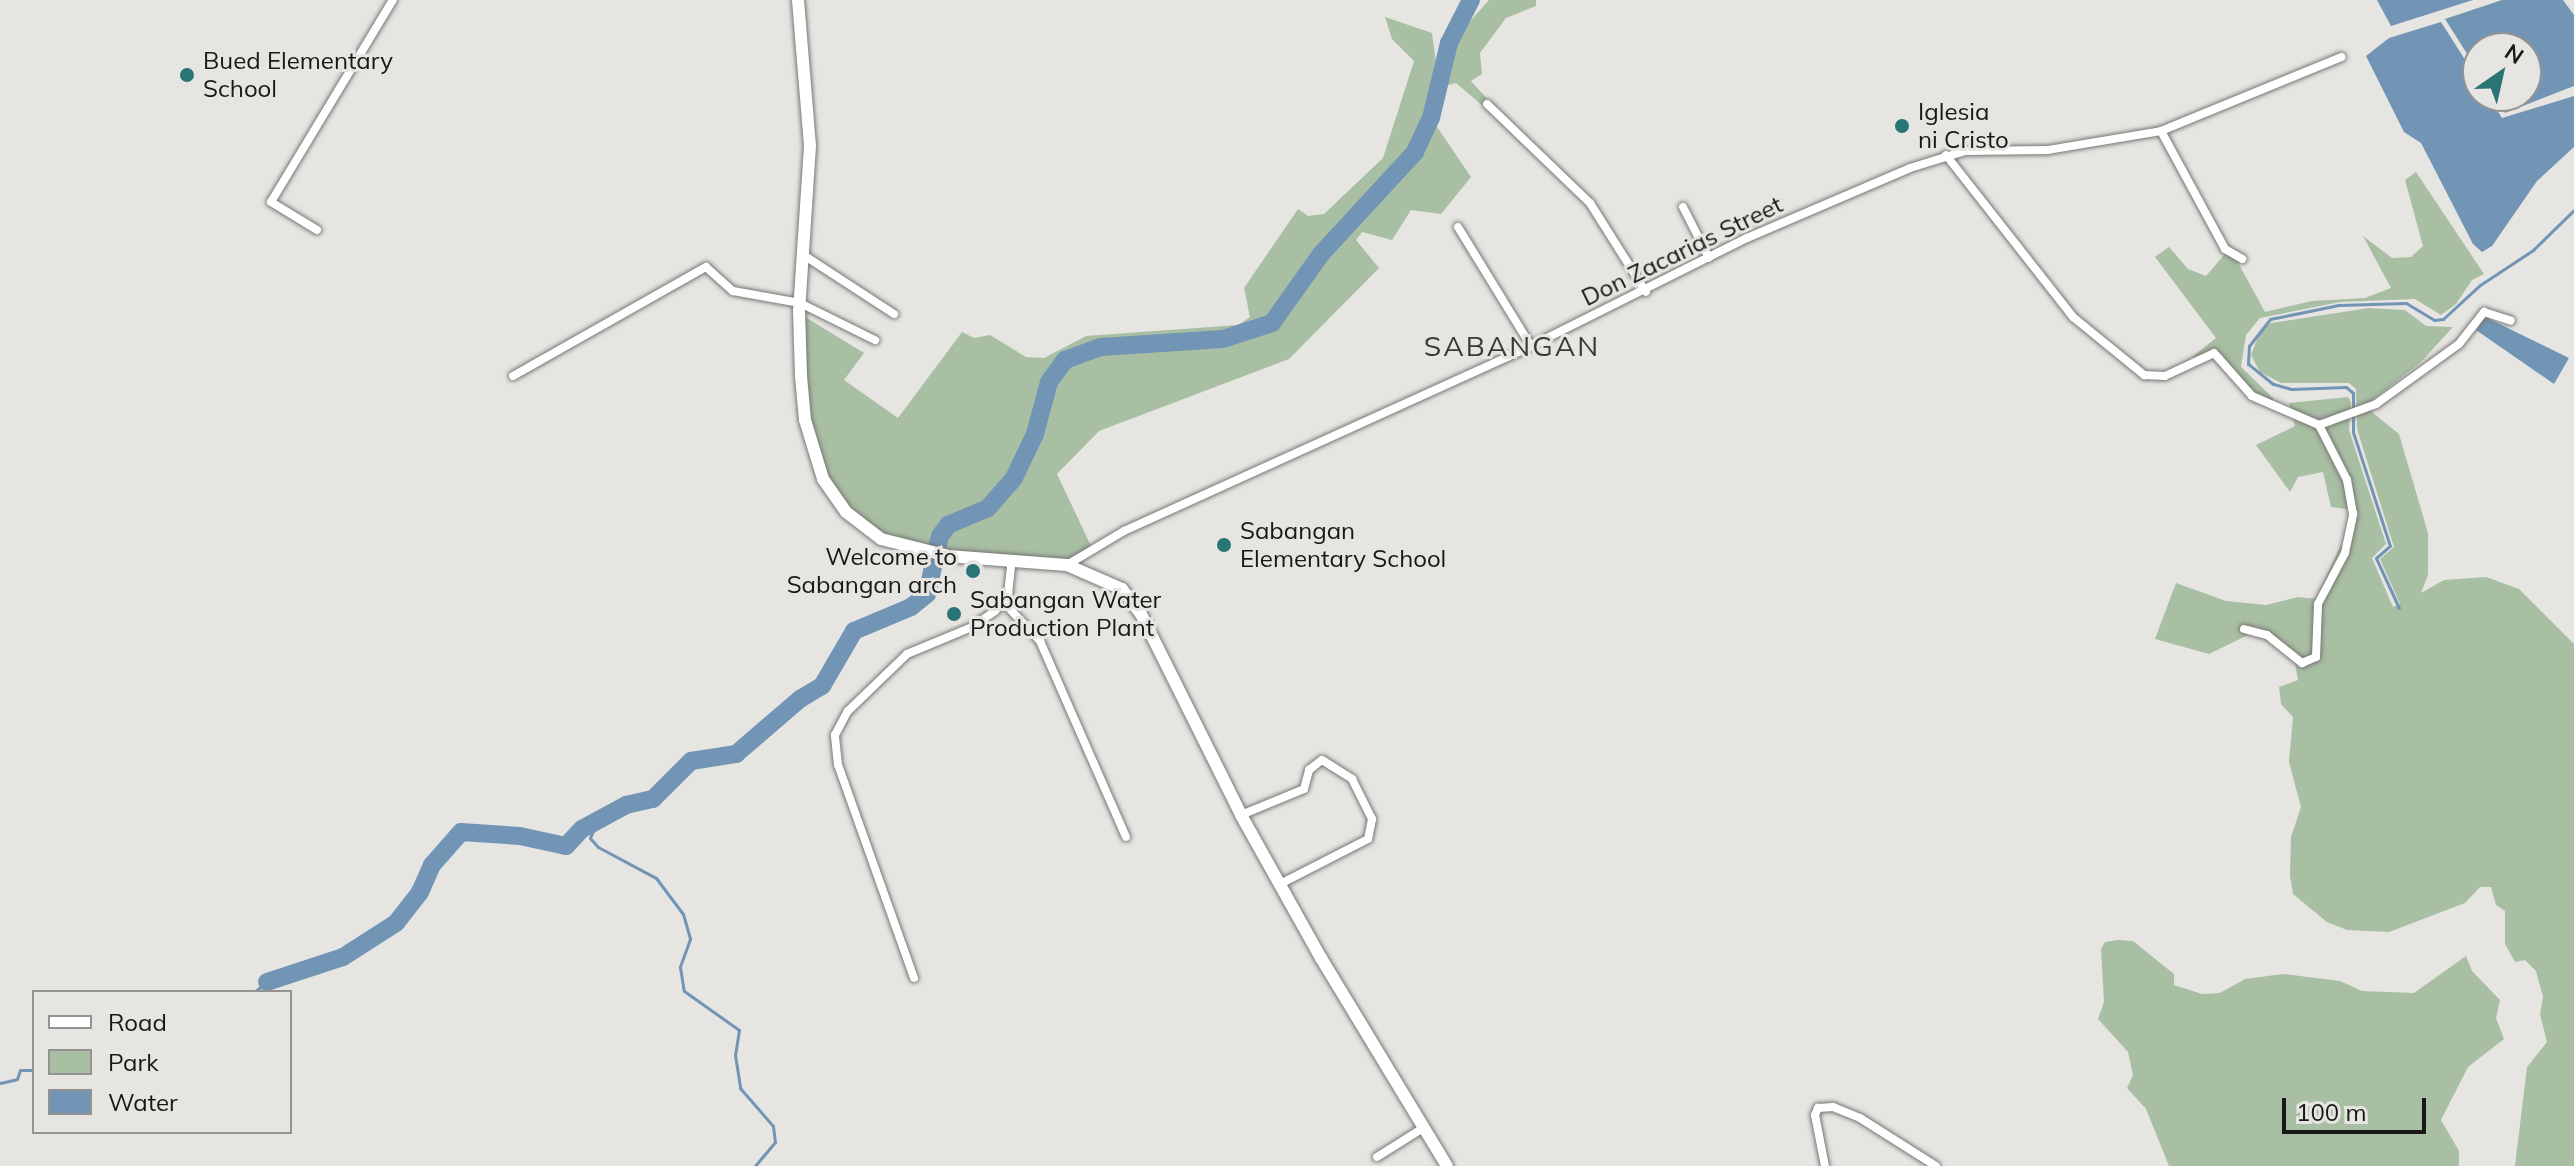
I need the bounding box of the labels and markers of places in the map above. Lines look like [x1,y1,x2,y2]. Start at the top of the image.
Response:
place label: Bued Elementary School [203,47,393,103]
marker: Bued Elementary School [178,66,196,84]
place label: Iglesia ni Cristo [1918,98,2009,154]
marker: Iglesia ni Cristo [1893,117,1911,135]
place label: Sabangan Elementary School [1240,517,1446,573]
marker: Sabangan Elementary School [1215,536,1233,554]
place label: Welcome to Sabangan arch [787,543,957,599]
marker: Welcome to Sabangan arch [964,562,982,580]
place label: Sabangan Water Production Plant [970,586,1161,642]
marker: Sabangan Water Production Plant [945,605,963,623]

